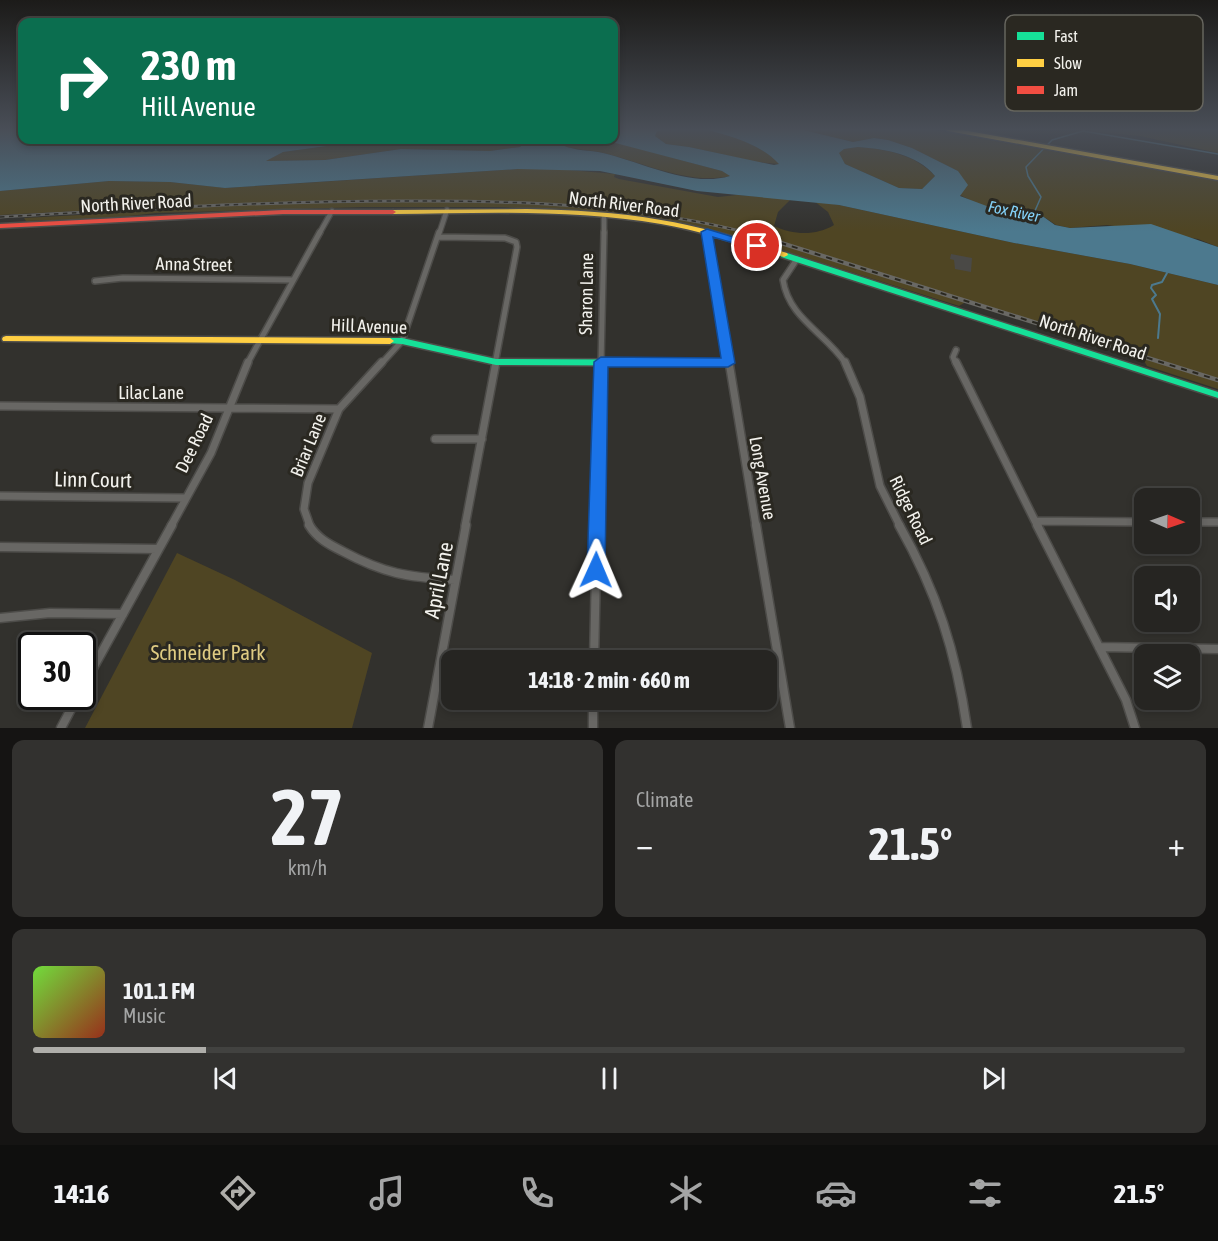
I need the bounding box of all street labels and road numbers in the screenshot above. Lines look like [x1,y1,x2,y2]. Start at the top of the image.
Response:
street label: North River Road [567,187,681,221]
street label: North River Road [80,190,192,216]
street label: Anna Street [156,253,232,275]
street label: Sharon Lane [575,253,597,335]
street label: North River Road [1037,310,1149,364]
street label: Hill Avenue [330,314,408,338]
street label: Lilac Lane [118,382,184,403]
street label: Dee Road [171,410,217,476]
street label: Briar Lane [286,410,330,480]
street label: Long Avenue [745,435,781,521]
street label: Linn Court [54,466,132,492]
street label: Ridge Road [885,472,937,548]
street label: April Lane [419,540,457,620]

